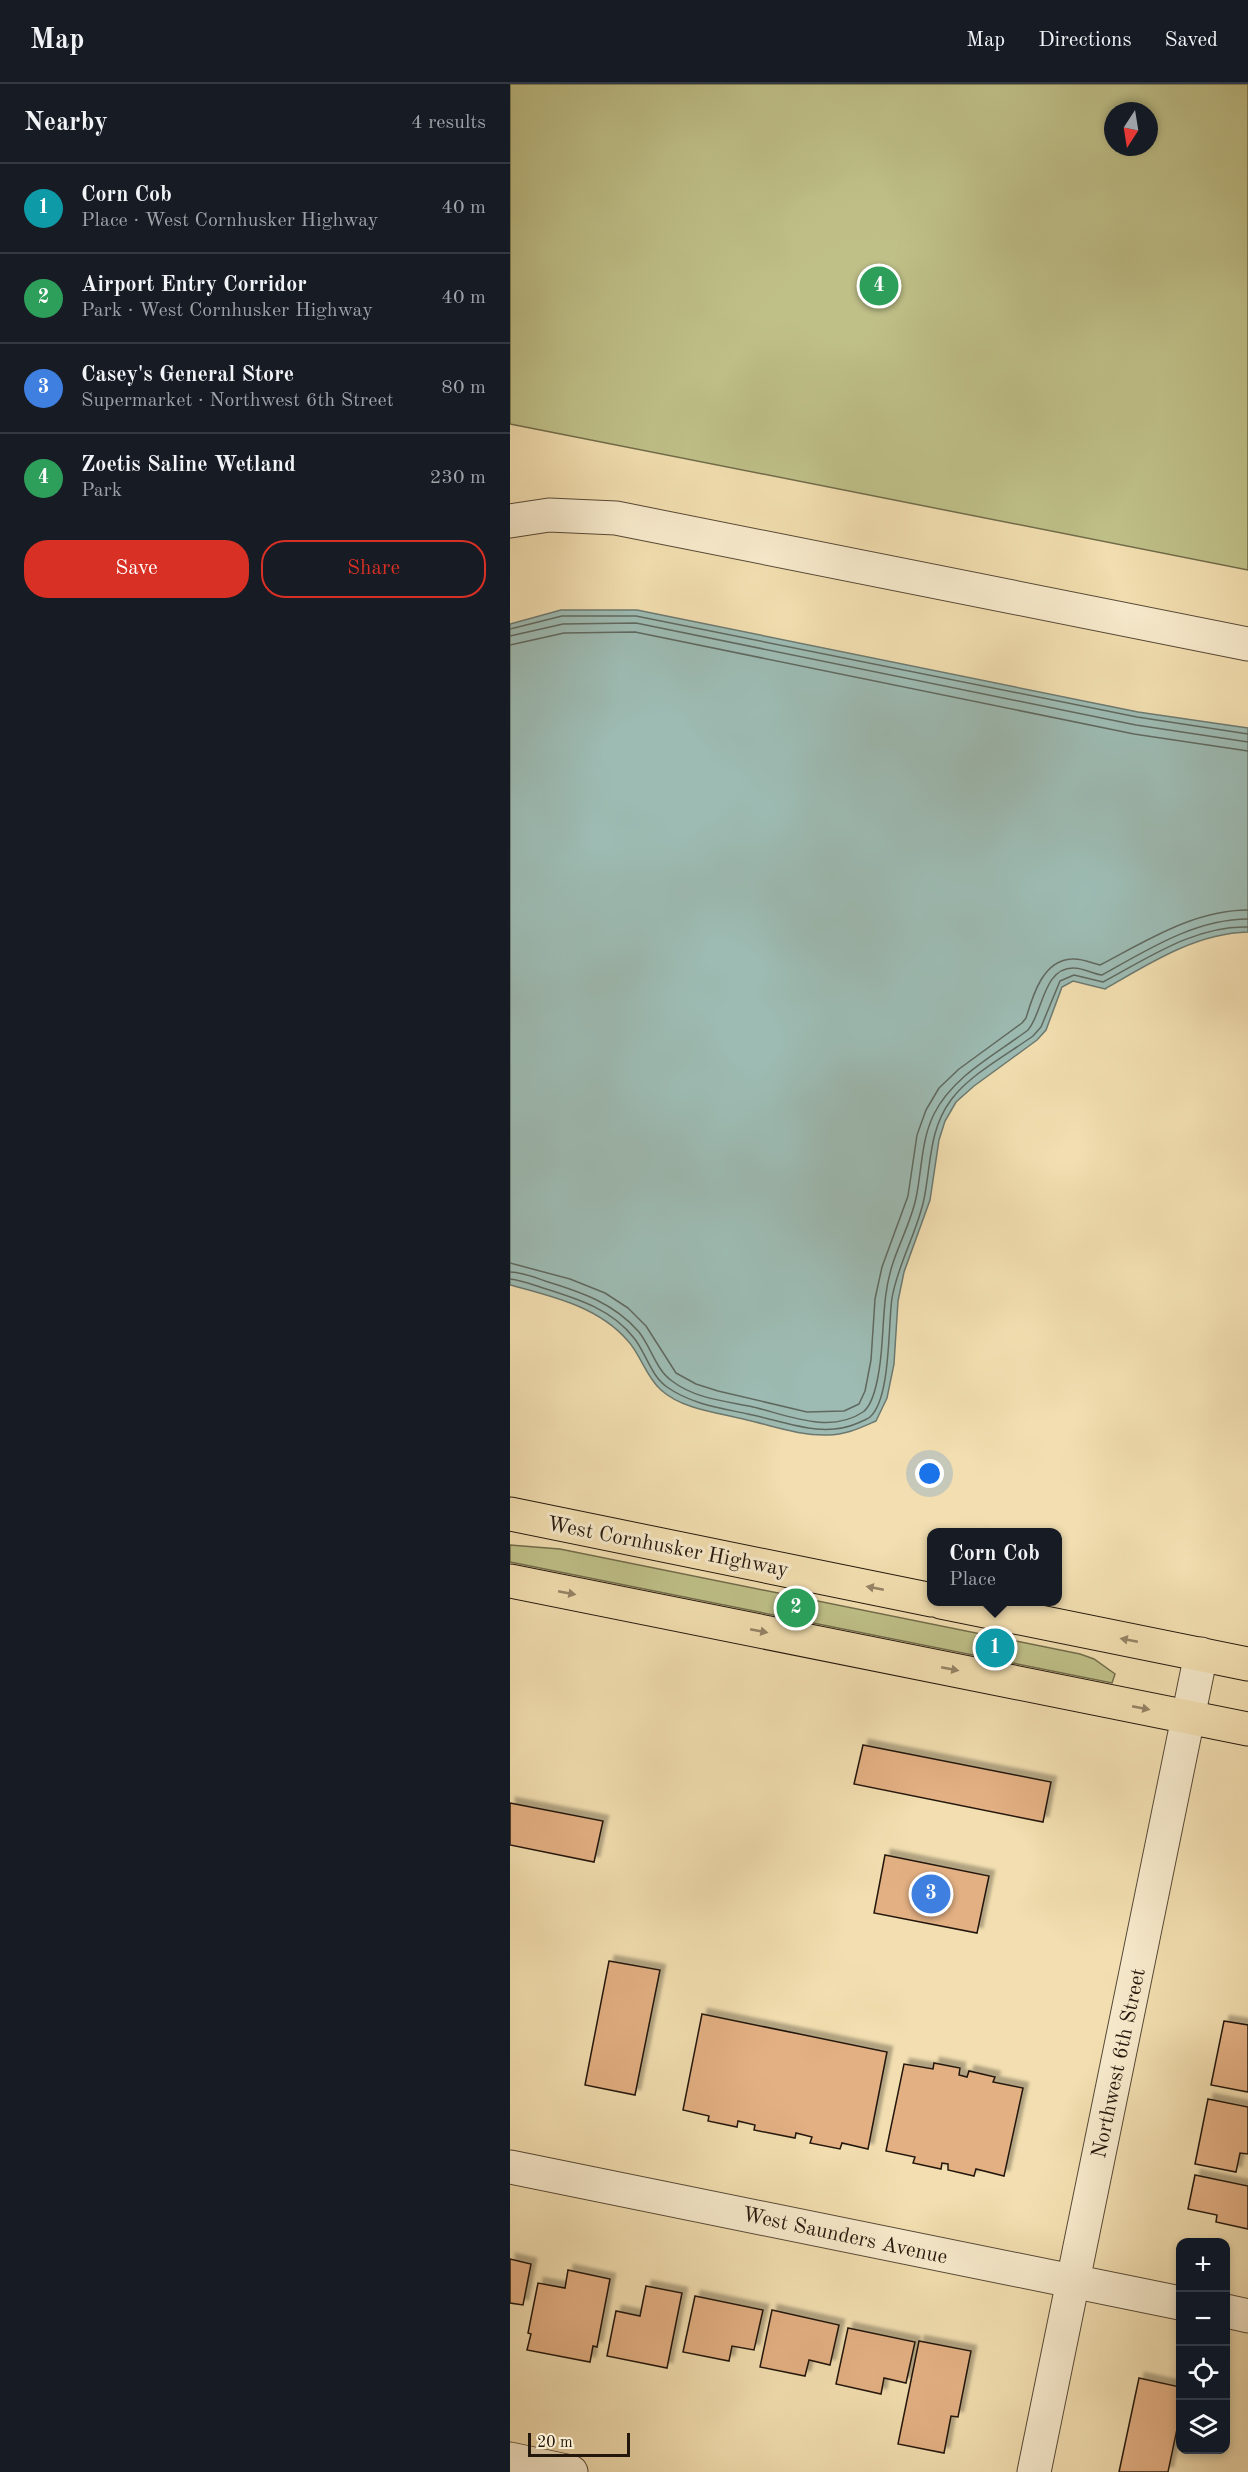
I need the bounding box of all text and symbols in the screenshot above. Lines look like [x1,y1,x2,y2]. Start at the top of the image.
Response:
text: Map [30,27,84,55]
text: Map [966,30,1005,51]
text: Directions [1038,30,1132,51]
text: Saved [1165,30,1218,51]
north arrow [1104,102,1158,156]
text: Nearby [24,110,108,136]
text: 4 results [411,113,486,133]
text: Corn Cob [81,184,172,206]
text: 1 [38,198,49,218]
text: 40 m [441,198,486,218]
text: Place · West Cornhusker Highway [81,211,378,231]
pin: 4 [860,264,898,308]
text: Airport Entry Corridor [81,274,307,296]
text: 2 [38,288,49,308]
text: 40 m [441,288,486,308]
text: Park · West Cornhusker Highway [81,301,373,321]
text: Casey's General Store [81,364,294,386]
text: 3 [38,378,49,398]
text: 80 m [441,378,486,398]
text: Supermarket · Northwest 6th Street [81,391,394,411]
text: Zoetis Saline Wetland [81,454,296,476]
text: 4 [38,468,49,488]
text: 230 m [430,468,486,488]
text: Park [81,481,122,501]
button: Save [24,540,249,598]
button: Share [261,540,486,598]
your location [915,1459,944,1488]
street label: West Cornhusker Highway [545,1514,790,1581]
popup [927,1528,1062,1606]
text: Corn Cob [949,1543,1040,1565]
text: Place [949,1570,996,1590]
one-way arrow [865,1583,884,1592]
pin: 2 [776,1586,816,1630]
one-way arrow [558,1589,577,1598]
pin: 1 [976,1626,1014,1670]
one-way arrow [749,1627,768,1636]
one-way arrow [1119,1635,1138,1644]
one-way arrow [940,1665,959,1675]
one-way arrow [1132,1704,1151,1713]
pin: 3 [912,1872,950,1916]
street label: Northwest 6th Street [1089,1966,1150,2160]
street label: West Saunders Avenue [740,2204,949,2268]
map controls [1176,2238,1230,2454]
button: + [1176,2238,1230,2292]
button: − [1176,2292,1230,2346]
button: locate [1176,2346,1230,2400]
button: layers [1176,2400,1230,2454]
scale bar [528,2430,630,2458]
text: 20 m [537,2435,573,2451]

